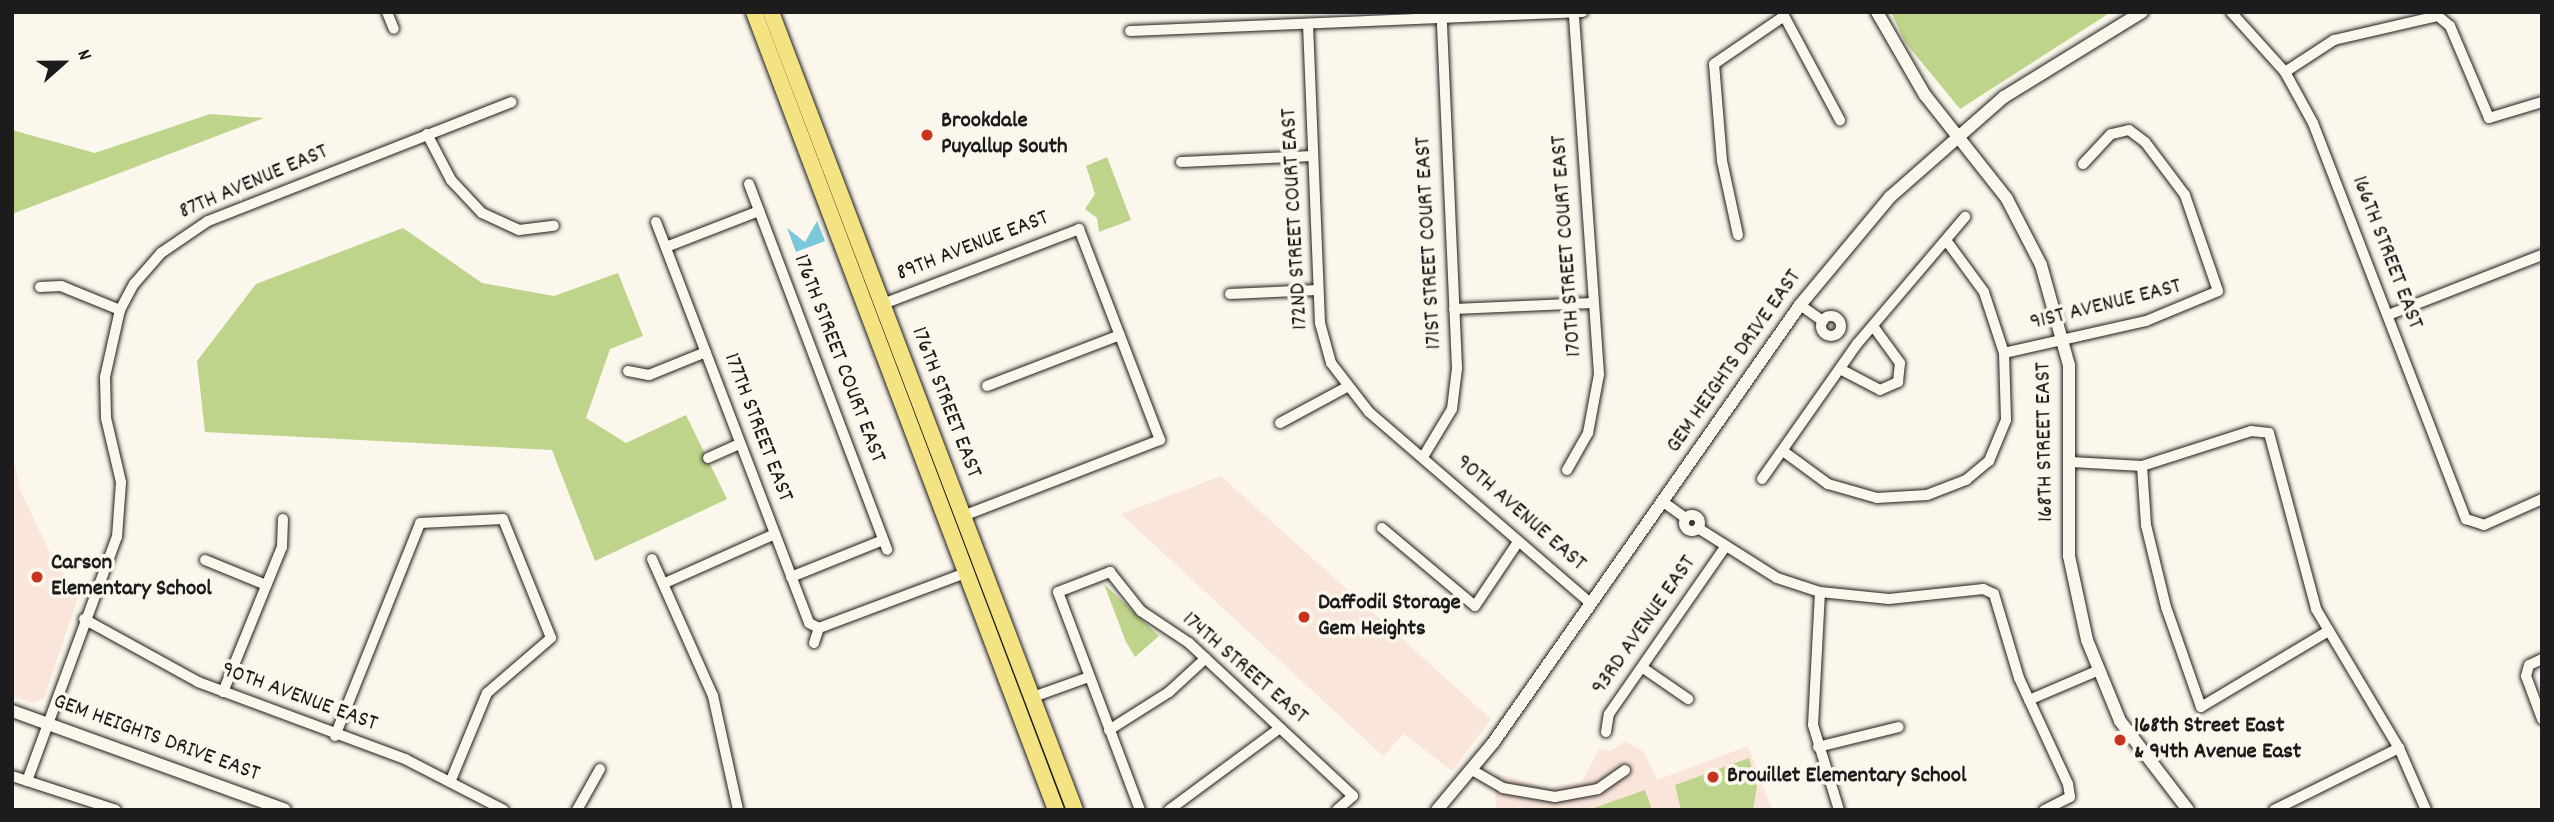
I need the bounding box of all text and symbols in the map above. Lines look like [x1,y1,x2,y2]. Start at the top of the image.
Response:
north arrow [28,28,98,98]
text: N [69,46,97,65]
street label: 172ND STREET COURT EAST [1276,107,1316,331]
place label: Brookdale Puyallup South [941,108,1067,162]
marker: Brookdale Puyallup South [919,127,935,143]
street label: 170TH STREET COURT EAST [1546,134,1590,358]
street label: 171ST STREET COURT EAST [1411,136,1449,350]
street label: 87TH AVENUE EAST [176,139,332,227]
street label: 166TH STREET EAST [2344,172,2428,334]
street label: 89TH AVENUE EAST [893,205,1053,289]
street label: 176TH STREET COURT EAST [786,251,890,467]
street label: GEM HEIGHTS DRIVE EAST [1661,265,1809,459]
street label: 91ST AVENUE EAST [2028,274,2184,338]
street label: 176TH STREET EAST [904,324,986,482]
street label: 177TH STREET EAST [716,350,798,506]
street label: 168TH STREET EAST [2031,362,2061,522]
street label: 90TH AVENUE EAST [1449,450,1591,578]
place label: Carson Elementary School [51,550,212,604]
street label: 93RD AVENUE EAST [1587,551,1703,701]
marker: Carson Elementary School [29,569,45,585]
place label: Daffodil Storage Gem Heights [1318,590,1461,644]
street label: 174TH STREET EAST [1175,607,1313,731]
marker: Daffodil Storage Gem Heights [1296,609,1312,625]
street label: 90TH AVENUE EAST [217,657,381,739]
street label: GEM HEIGHTS DRIVE EAST [49,689,263,789]
place label: 168th Street East & 94th Avenue East [2134,713,2301,767]
marker: 168th Street East & 94th Avenue East [2112,732,2128,748]
place label: Brouillet Elementary School [1727,763,1966,791]
marker: Brouillet Elementary School [1705,769,1721,785]

